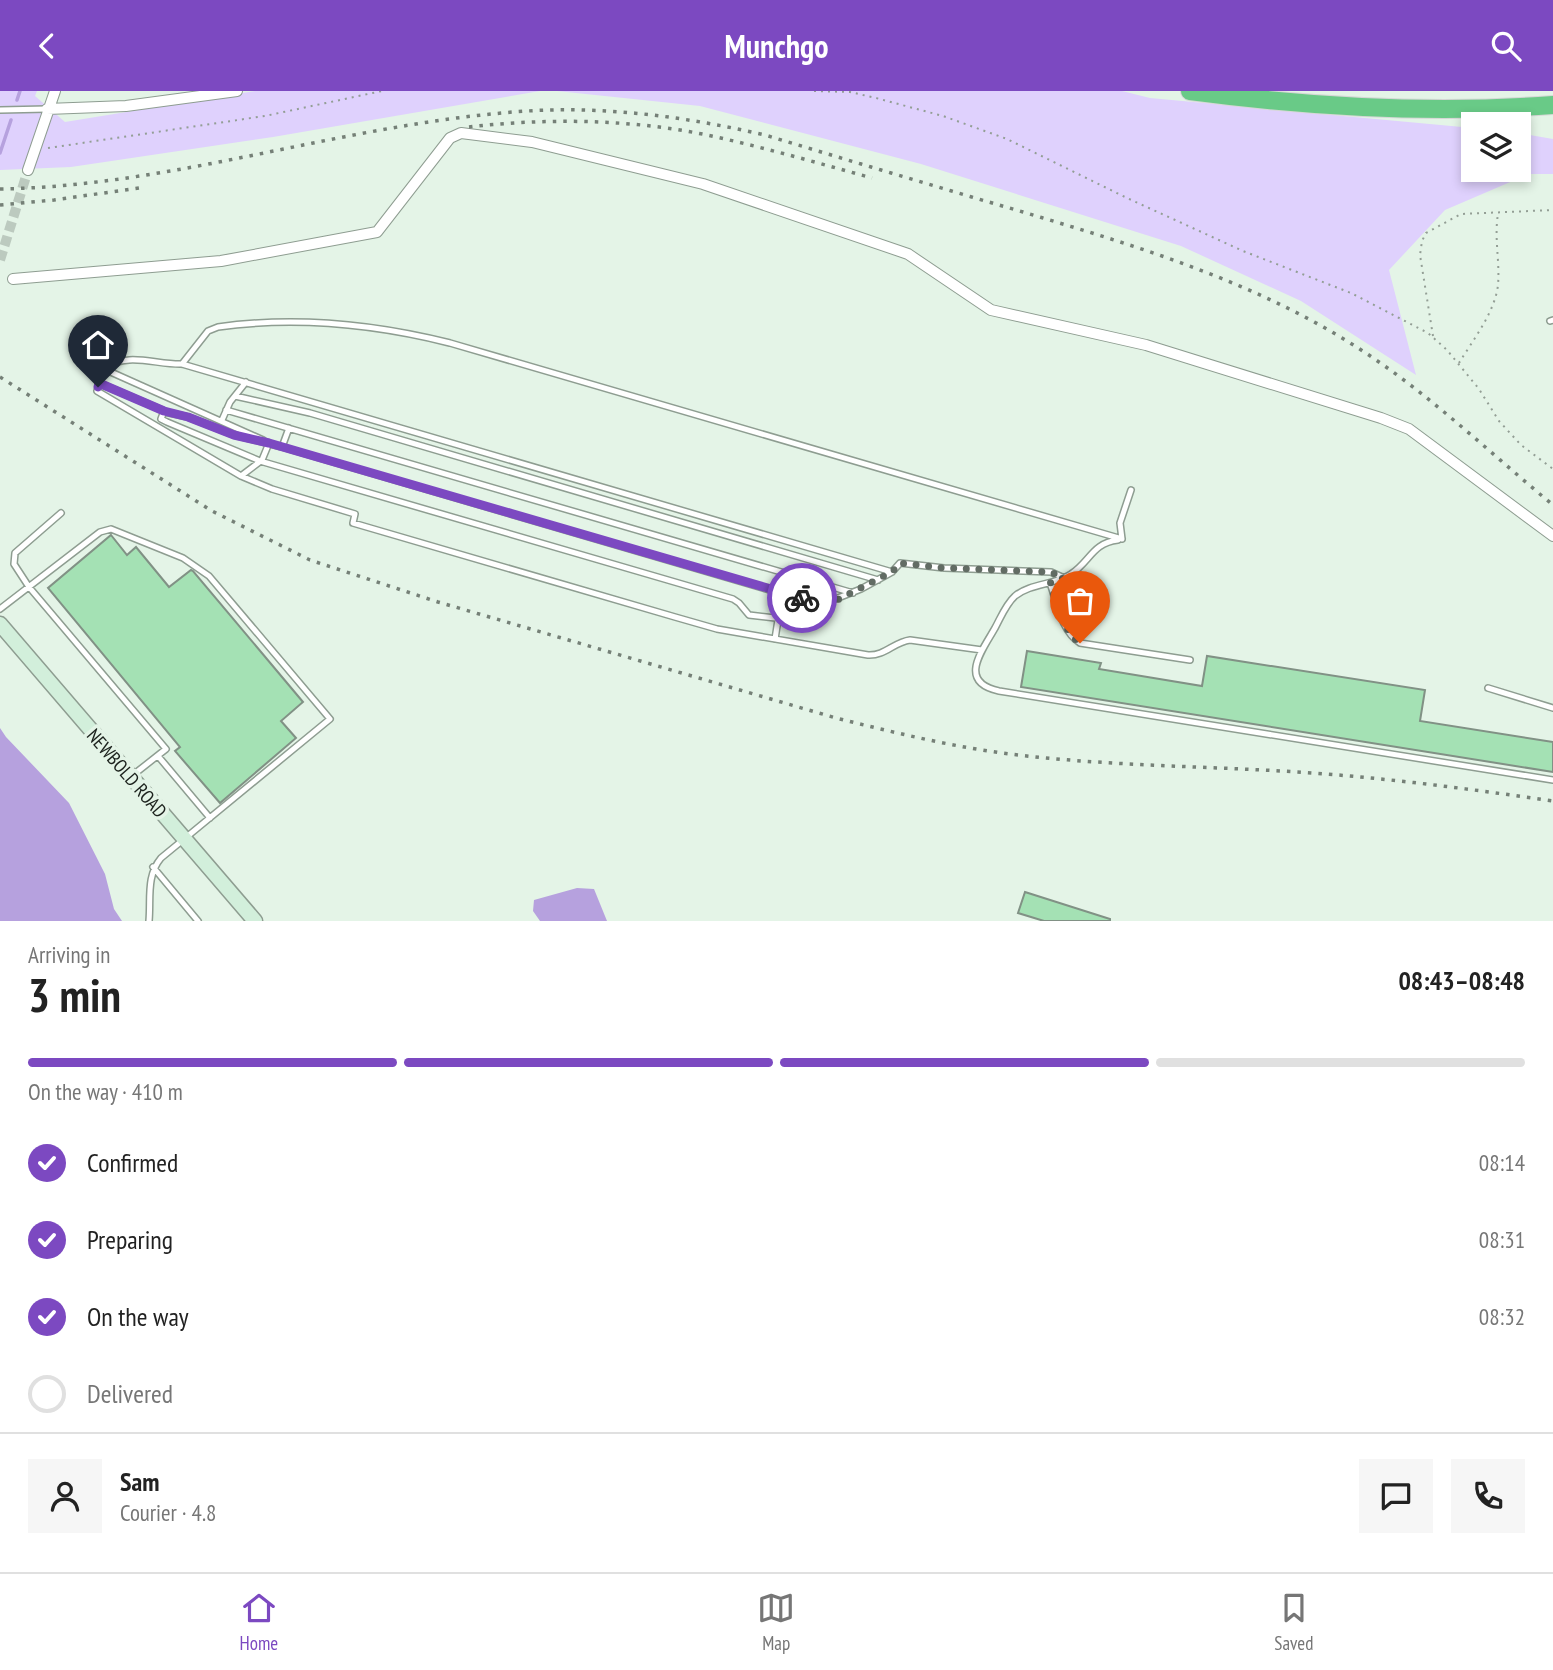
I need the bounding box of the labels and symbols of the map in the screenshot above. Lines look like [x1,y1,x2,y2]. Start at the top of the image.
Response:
pin [68,315,128,387]
courier [767,563,837,633]
pin [1050,571,1110,643]
street label: NEWBOLD ROAD [82,724,172,822]

